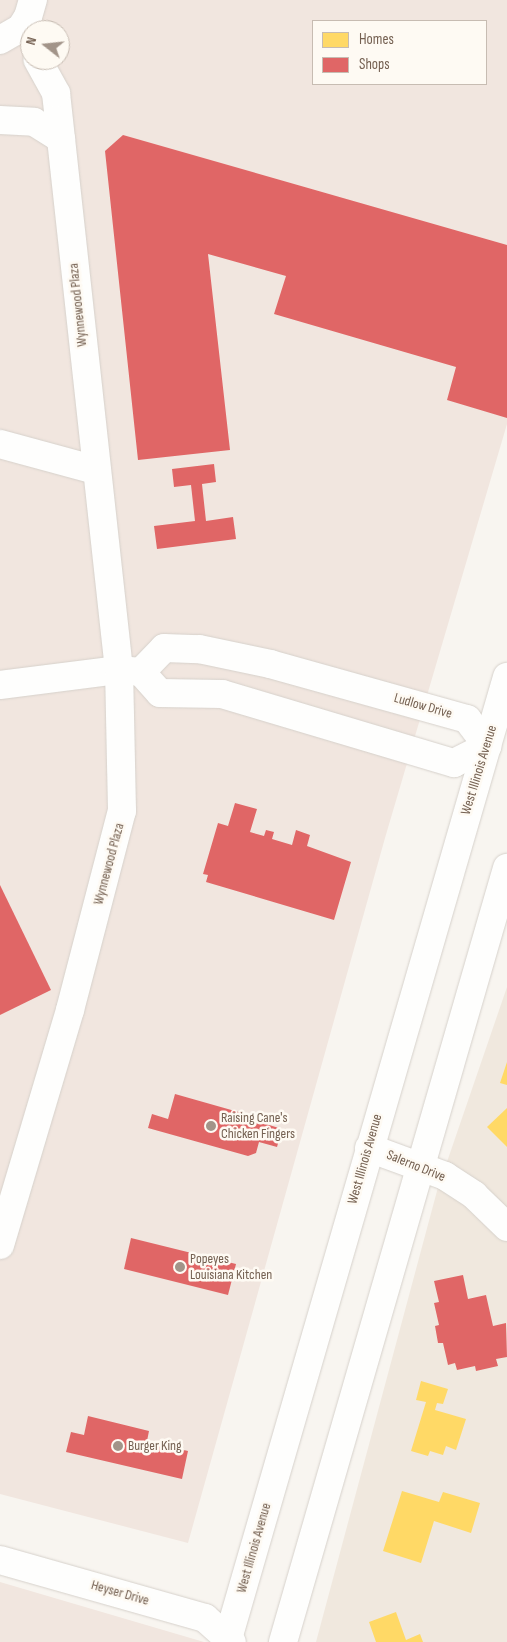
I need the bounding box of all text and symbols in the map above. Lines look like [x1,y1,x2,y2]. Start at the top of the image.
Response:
north arrow [20,20,70,70]
legend [312,20,487,85]
text: Homes [359,30,394,49]
text: N [22,35,40,47]
text: Shops [359,55,390,74]
street label: Wynnewood Plaza [65,262,91,348]
street label: Ludlow Drive [392,690,454,722]
street label: West Illinois Avenue [457,723,501,817]
street label: Wynnewood Plaza [90,821,128,907]
place label: Raising Cane's Chicken Fingers [221,1110,295,1142]
street label: West Illinois Avenue [344,1112,386,1206]
marker: Raising Cane's Chicken Fingers [205,1120,217,1132]
street label: Salerno Drive [384,1147,448,1185]
place label: Popeyes Louisiana Kitchen [190,1251,272,1284]
marker: Popeyes Louisiana Kitchen [174,1261,186,1273]
place label: Burger King [128,1438,182,1454]
marker: Burger King [112,1440,124,1452]
street label: West Illinois Avenue [233,1501,275,1595]
street label: Heyser Drive [89,1577,151,1609]

